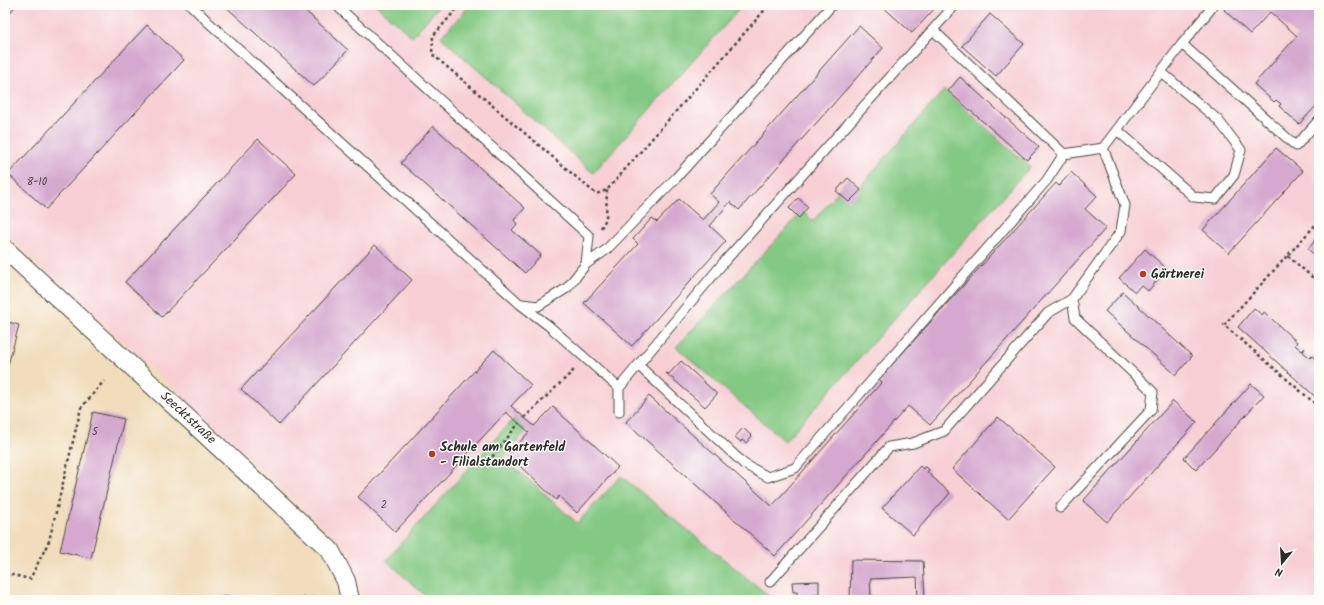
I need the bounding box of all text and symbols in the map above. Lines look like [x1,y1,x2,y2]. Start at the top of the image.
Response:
house number: 8-10 [27,173,48,191]
place label: Gärtnerei [1151,264,1205,285]
marker: Gärtnerei [1138,269,1148,279]
street label: Seecktstraße [155,386,221,450]
house number: 5 [92,423,99,441]
place label: Schule am Gartenfeld - Filialstandort [440,437,566,473]
marker: Schule am Gartenfeld - Filialstandort [427,449,437,459]
house number: 2 [381,496,387,514]
north arrow [1262,543,1302,583]
text: N [1273,562,1285,581]

